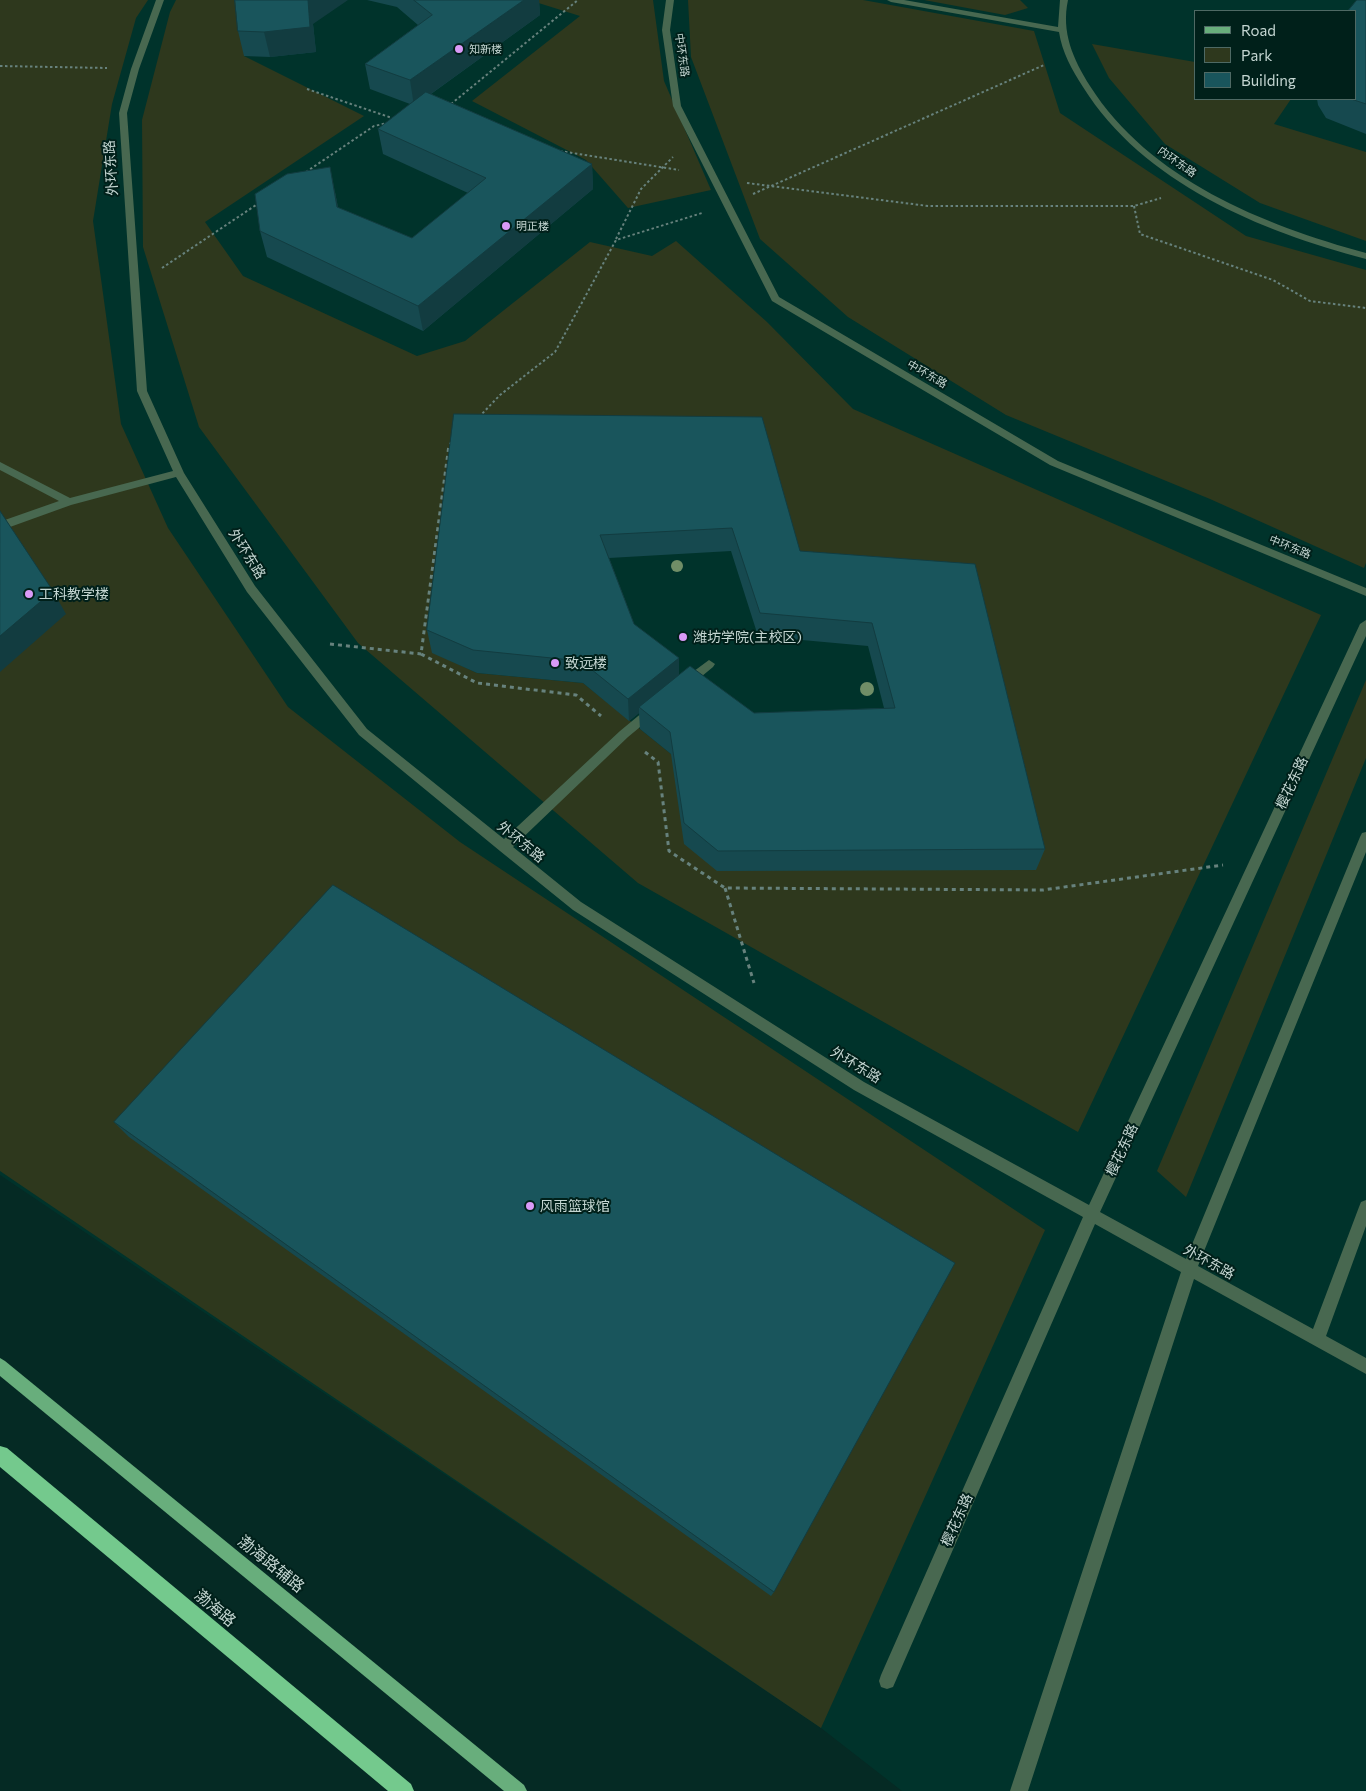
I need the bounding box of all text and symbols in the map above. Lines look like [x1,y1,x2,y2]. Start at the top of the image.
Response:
legend [1194,10,1356,100]
text: Road [1241,21,1276,39]
street label: 中环东路 [672,32,692,78]
place label: 知新楼 [469,42,502,56]
marker: 知新楼 [453,43,465,55]
text: Park [1241,46,1272,64]
text: Building [1241,71,1296,89]
street label: 外环东路 [101,139,121,197]
street label: 内环东路 [1155,144,1199,180]
place label: 明正楼 [516,219,549,233]
marker: 明正楼 [500,220,512,232]
street label: 中环东路 [905,357,949,391]
street label: 外环东路 [225,526,269,582]
street label: 中环东路 [1267,533,1313,561]
place label: 工科教学楼 [39,586,109,602]
marker: 工科教学楼 [23,588,35,600]
place label: 潍坊学院(主校区) [693,629,802,645]
marker: 潍坊学院(主校区) [677,631,689,643]
place label: 致远楼 [565,655,607,671]
marker: 致远楼 [549,657,561,669]
street label: 樱花东路 [1273,754,1311,812]
street label: 外环东路 [494,818,548,866]
street label: 外环东路 [828,1043,884,1087]
street label: 樱花东路 [1103,1121,1141,1179]
place label: 风雨篮球馆 [540,1198,610,1214]
marker: 风雨篮球馆 [524,1200,536,1212]
street label: 外环东路 [1180,1241,1238,1283]
street label: 樱花东路 [938,1491,976,1549]
street label: 渤海路辅路 [234,1531,308,1597]
street label: 渤海路 [190,1585,240,1631]

